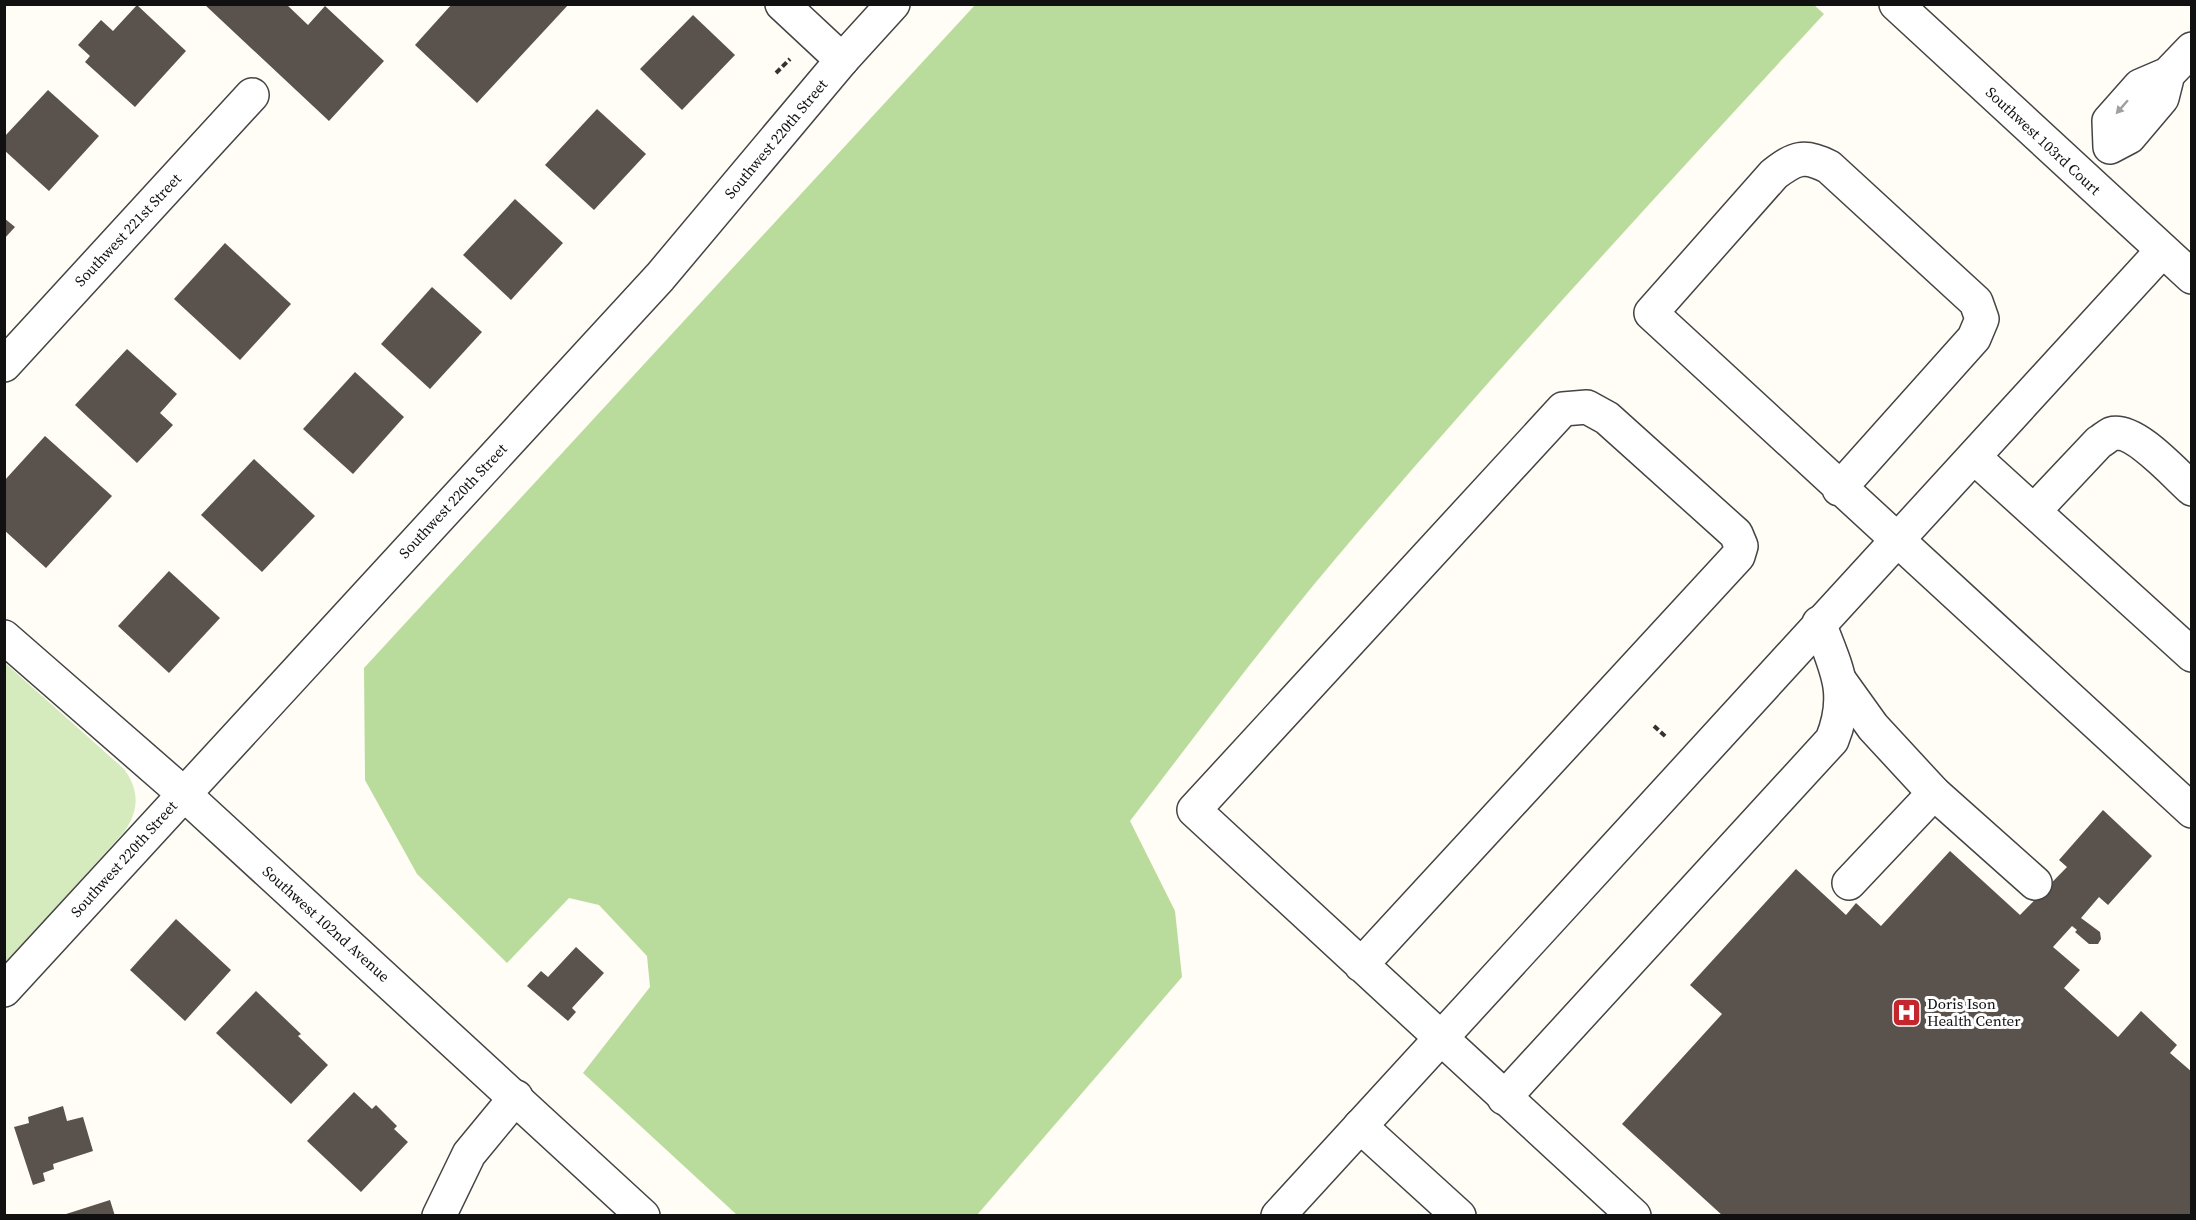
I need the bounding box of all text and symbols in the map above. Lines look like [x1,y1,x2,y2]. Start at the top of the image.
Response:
street label: Southwest 220th Street [719,74,832,203]
street label: Southwest 103rd Court [1981,82,2105,200]
one-way arrow [2116,99,2129,114]
street label: Southwest 221st Street [70,168,186,291]
street label: Southwest 220th Street [394,438,512,563]
street label: Southwest 220th Street [66,796,182,922]
street label: Southwest 102nd Avenue [258,861,395,987]
place label: Doris Ison Health Center [1927,993,2021,1031]
hospital icon: Doris Ison Health Center [1890,997,1922,1029]

